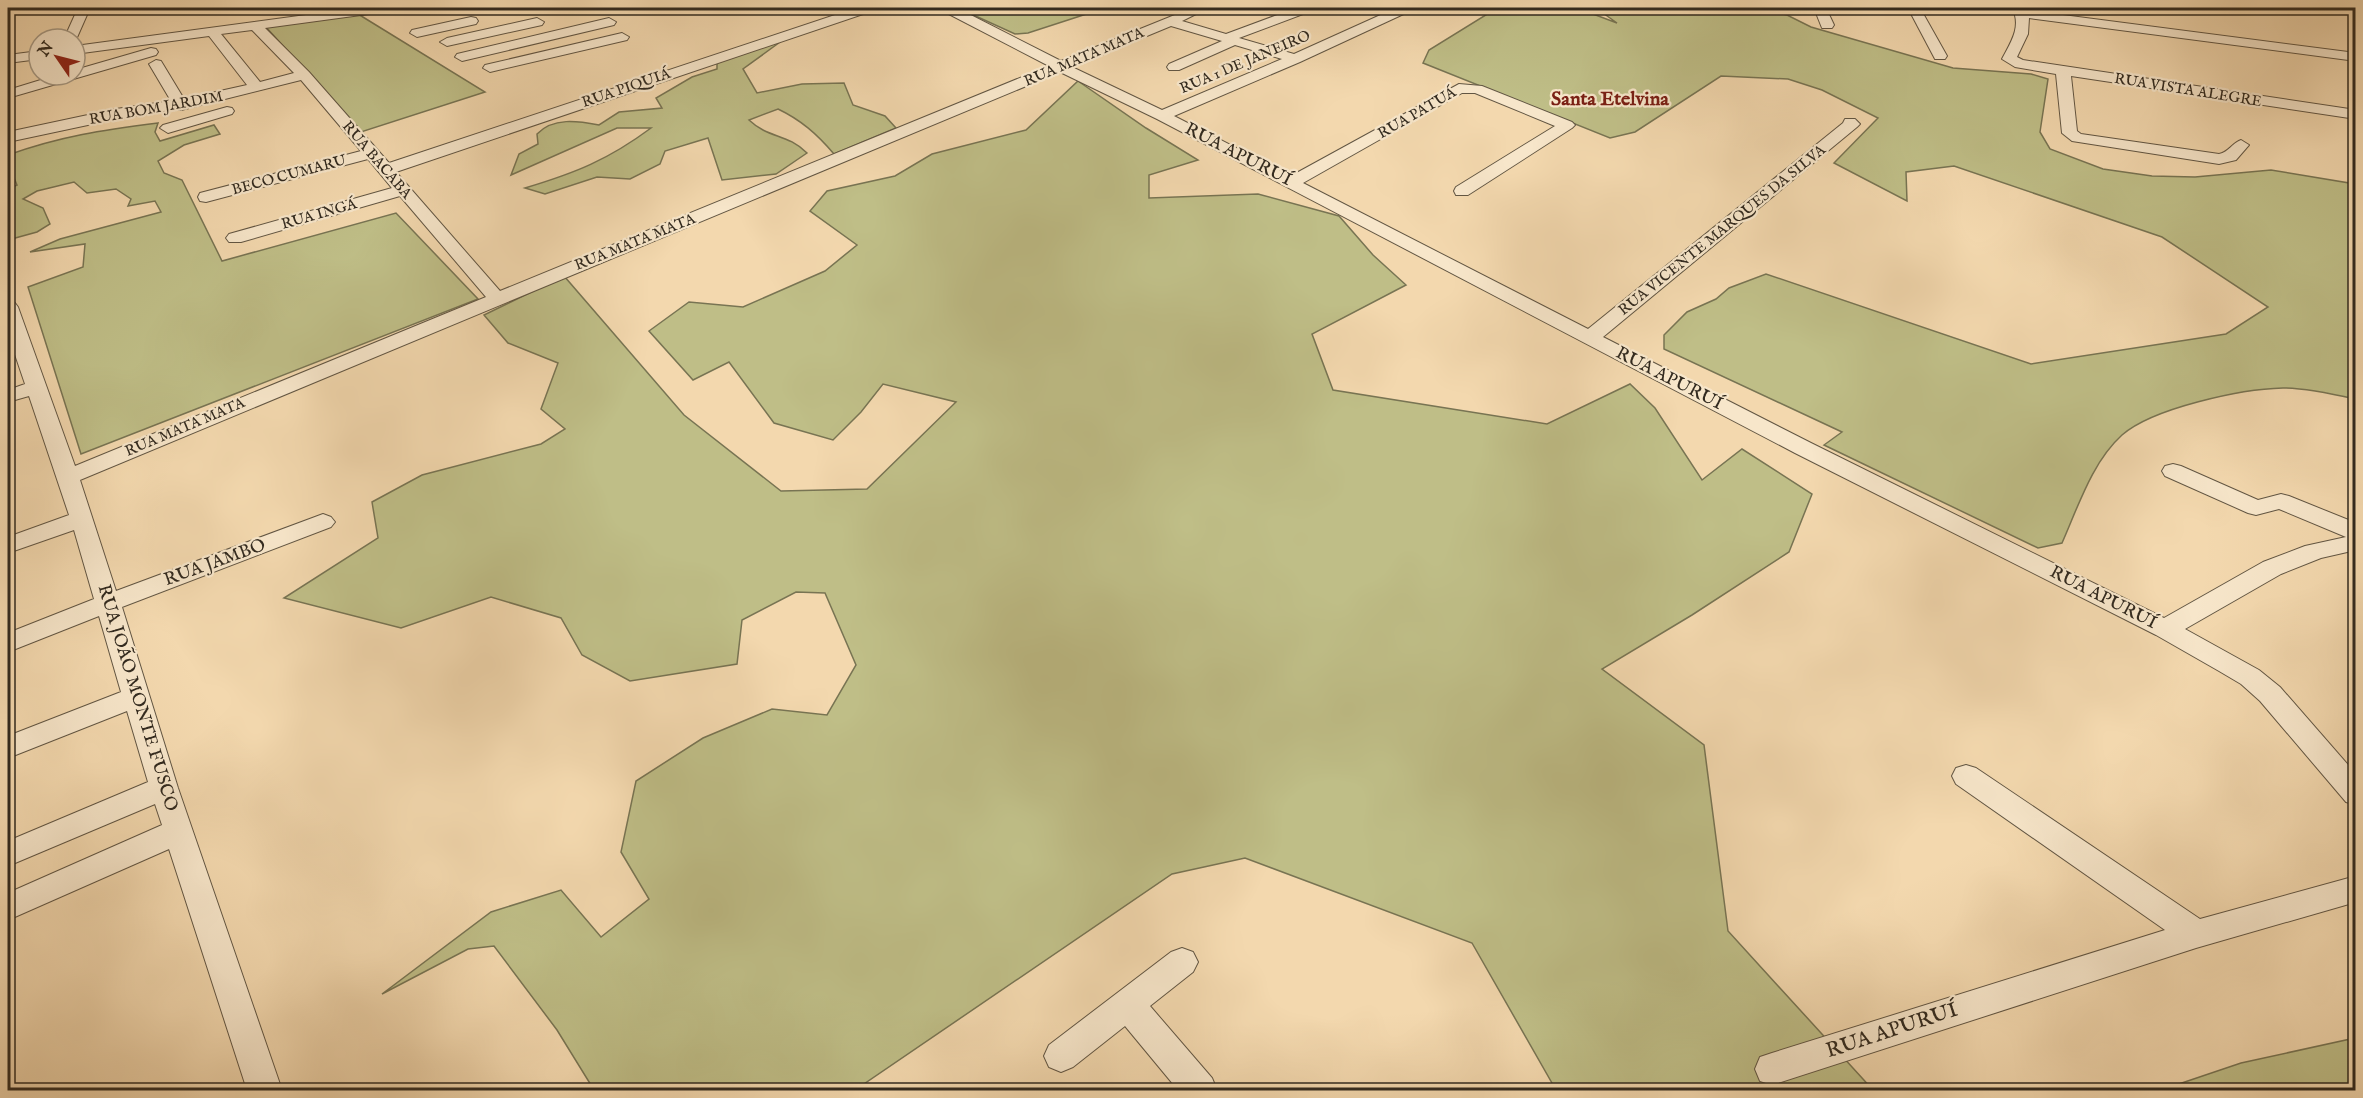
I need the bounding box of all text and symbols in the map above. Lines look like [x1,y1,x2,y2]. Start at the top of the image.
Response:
street label: RUA MATA MATA [1021,23,1148,91]
street label: RUA 1 DE JANEIRO [1177,26,1313,98]
north arrow [27,27,87,87]
text: N [34,38,59,62]
street label: RUA PIQUIÁ [579,64,674,112]
street label: RUA VISTA ALEGRE [2113,69,2263,111]
street label: RUA PATUÁ [1374,82,1460,143]
street label: RUA BOM JARDIM [88,87,224,129]
district label: Santa Etelvina [1551,87,1669,112]
street label: RUA APURUÍ [1181,116,1298,192]
street label: RUA BACABA [338,117,417,203]
street label: RUA VICENTE MARQUES DA SILVA [1614,140,1830,320]
street label: BECO CUMARU [230,150,349,199]
street label: RUA INGÁ [279,194,360,234]
street label: RUA MATA MATA [572,209,699,275]
street label: RUA APURUÍ [1612,340,1729,416]
street label: RUA MATA MATA [122,393,249,461]
street label: RUA JAMBO [161,534,269,592]
street label: RUA APURUÍ [2046,559,2163,635]
street label: RUA JOÃO MONTE FUSCO [91,581,184,814]
street label: RUA APURUÍ [1822,996,1962,1065]

